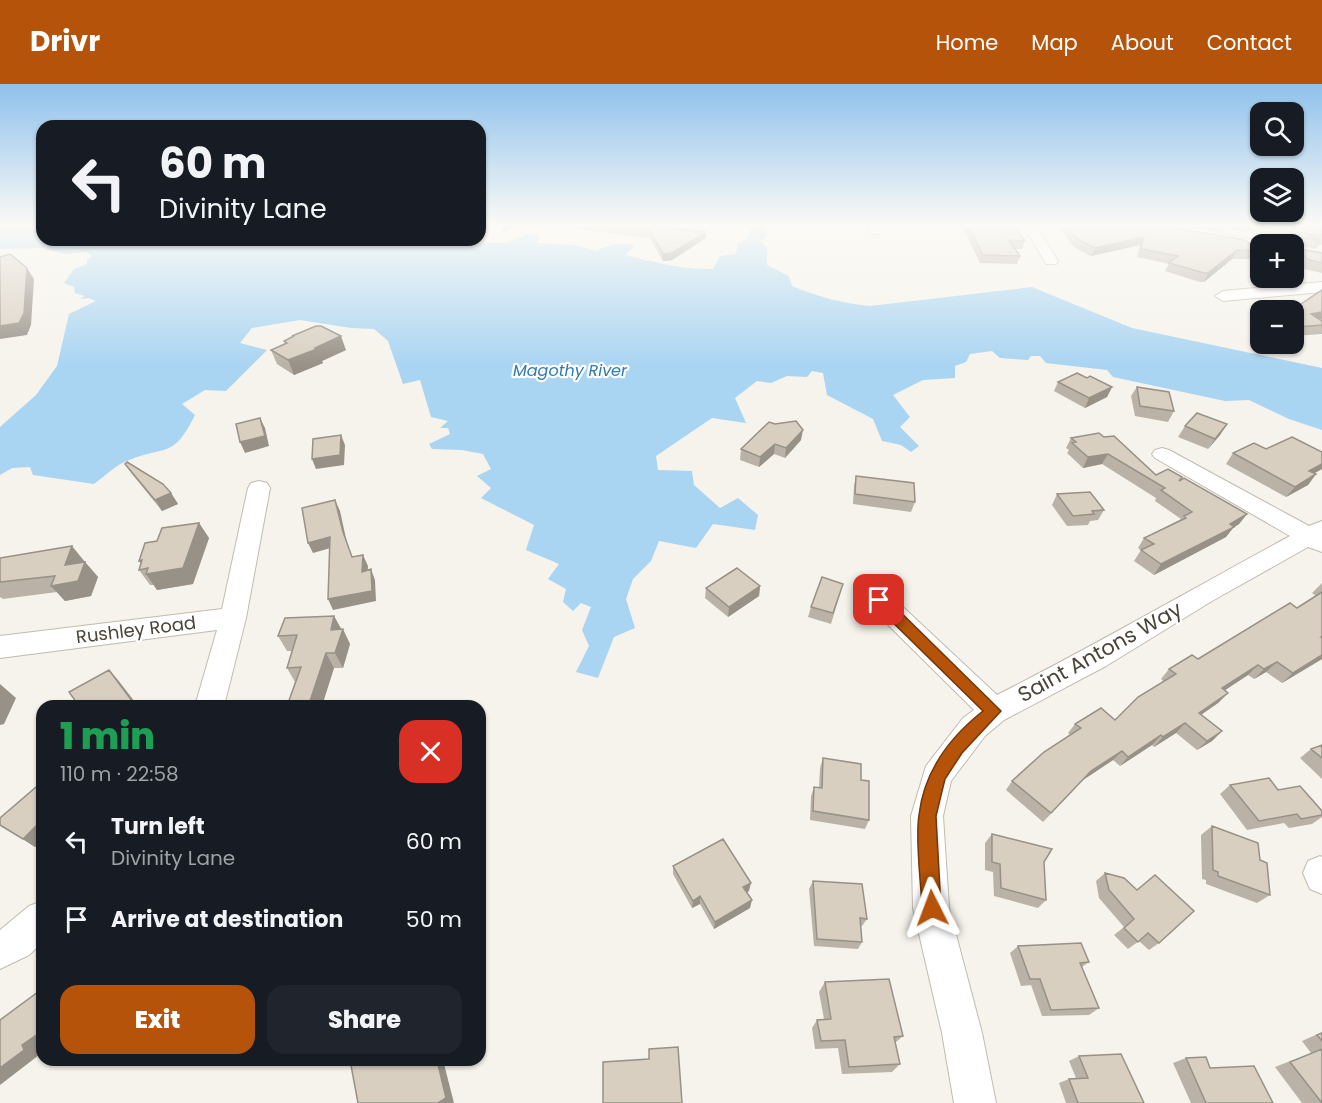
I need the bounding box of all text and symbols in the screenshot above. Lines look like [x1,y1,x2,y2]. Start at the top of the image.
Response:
text: Drivr [30,22,100,61]
text: Home [936,28,998,57]
text: Map [1031,28,1078,57]
text: About [1111,28,1174,57]
text: Contact [1207,28,1292,57]
map controls [1250,102,1304,354]
button: search [1250,102,1304,156]
text: 60 m [159,134,267,193]
icon: left [60,144,138,222]
button: layers [1250,168,1304,222]
text: Divinity Lane [159,190,327,227]
button: + [1250,234,1304,288]
button: − [1250,300,1304,354]
water label: Magothy River [513,359,628,382]
pin [853,574,904,625]
icon: arrive [862,583,895,616]
street label: Saint Antons Way [1012,594,1187,709]
street label: Rushley Road [75,610,197,649]
text: 1 min [60,711,155,762]
button: close [399,720,462,783]
text: 110 m · 22:58 [60,760,179,788]
text: Turn left [111,811,205,842]
icon: left [60,825,93,858]
text: 60 m [406,826,462,857]
text: Divinity Lane [111,844,235,872]
position arrow [900,876,964,940]
icon: arrive [60,903,93,936]
text: Arrive at destination [111,904,343,935]
text: 50 m [406,904,462,935]
button: Exit [60,985,255,1054]
button: Share [267,985,462,1054]

